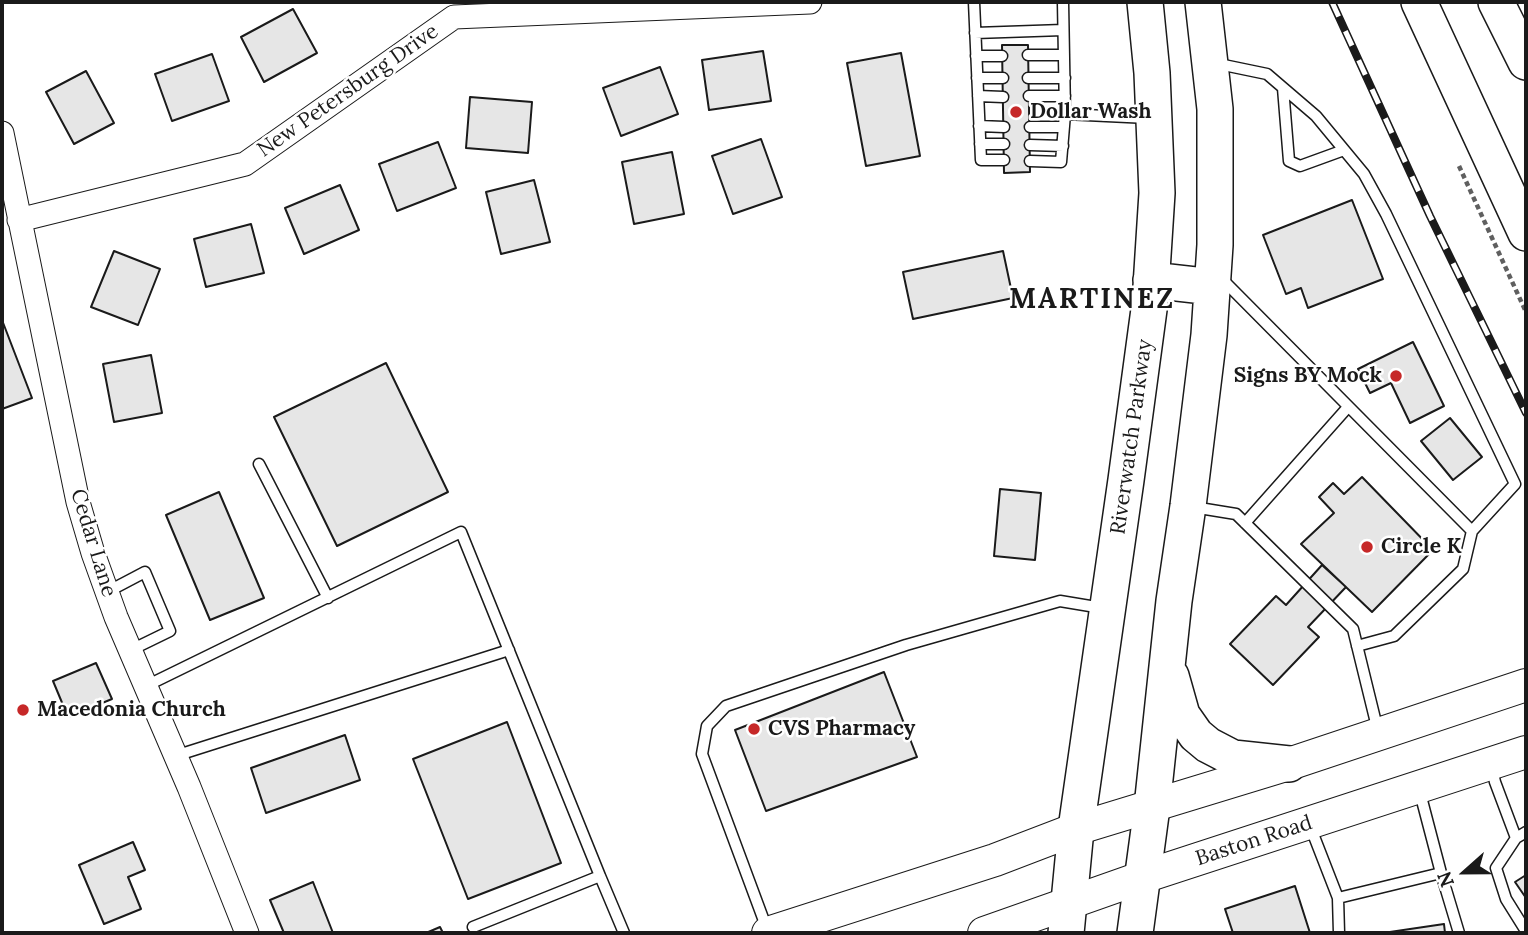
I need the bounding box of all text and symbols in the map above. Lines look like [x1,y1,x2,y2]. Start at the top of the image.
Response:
street label: New Petersburg Drive [253,19,443,163]
place label: Dollar Wash [1030,99,1152,125]
marker: Dollar Wash [1008,104,1024,120]
district label: MARTINEZ [1010,283,1174,317]
street label: Riverwatch Parkway [1106,338,1158,536]
place label: Signs BY Mock [1234,363,1382,389]
marker: Signs BY Mock [1388,368,1404,384]
street label: Cedar Lane [65,486,121,600]
place label: Circle K [1381,534,1461,560]
marker: Circle K [1359,539,1375,555]
place label: Macedonia Church [37,697,226,723]
marker: Macedonia Church [15,702,31,718]
place label: CVS Pharmacy [768,716,915,742]
marker: CVS Pharmacy [746,721,762,737]
street label: Baston Road [1193,810,1315,872]
north arrow [1430,837,1500,907]
text: N [1432,868,1459,891]

